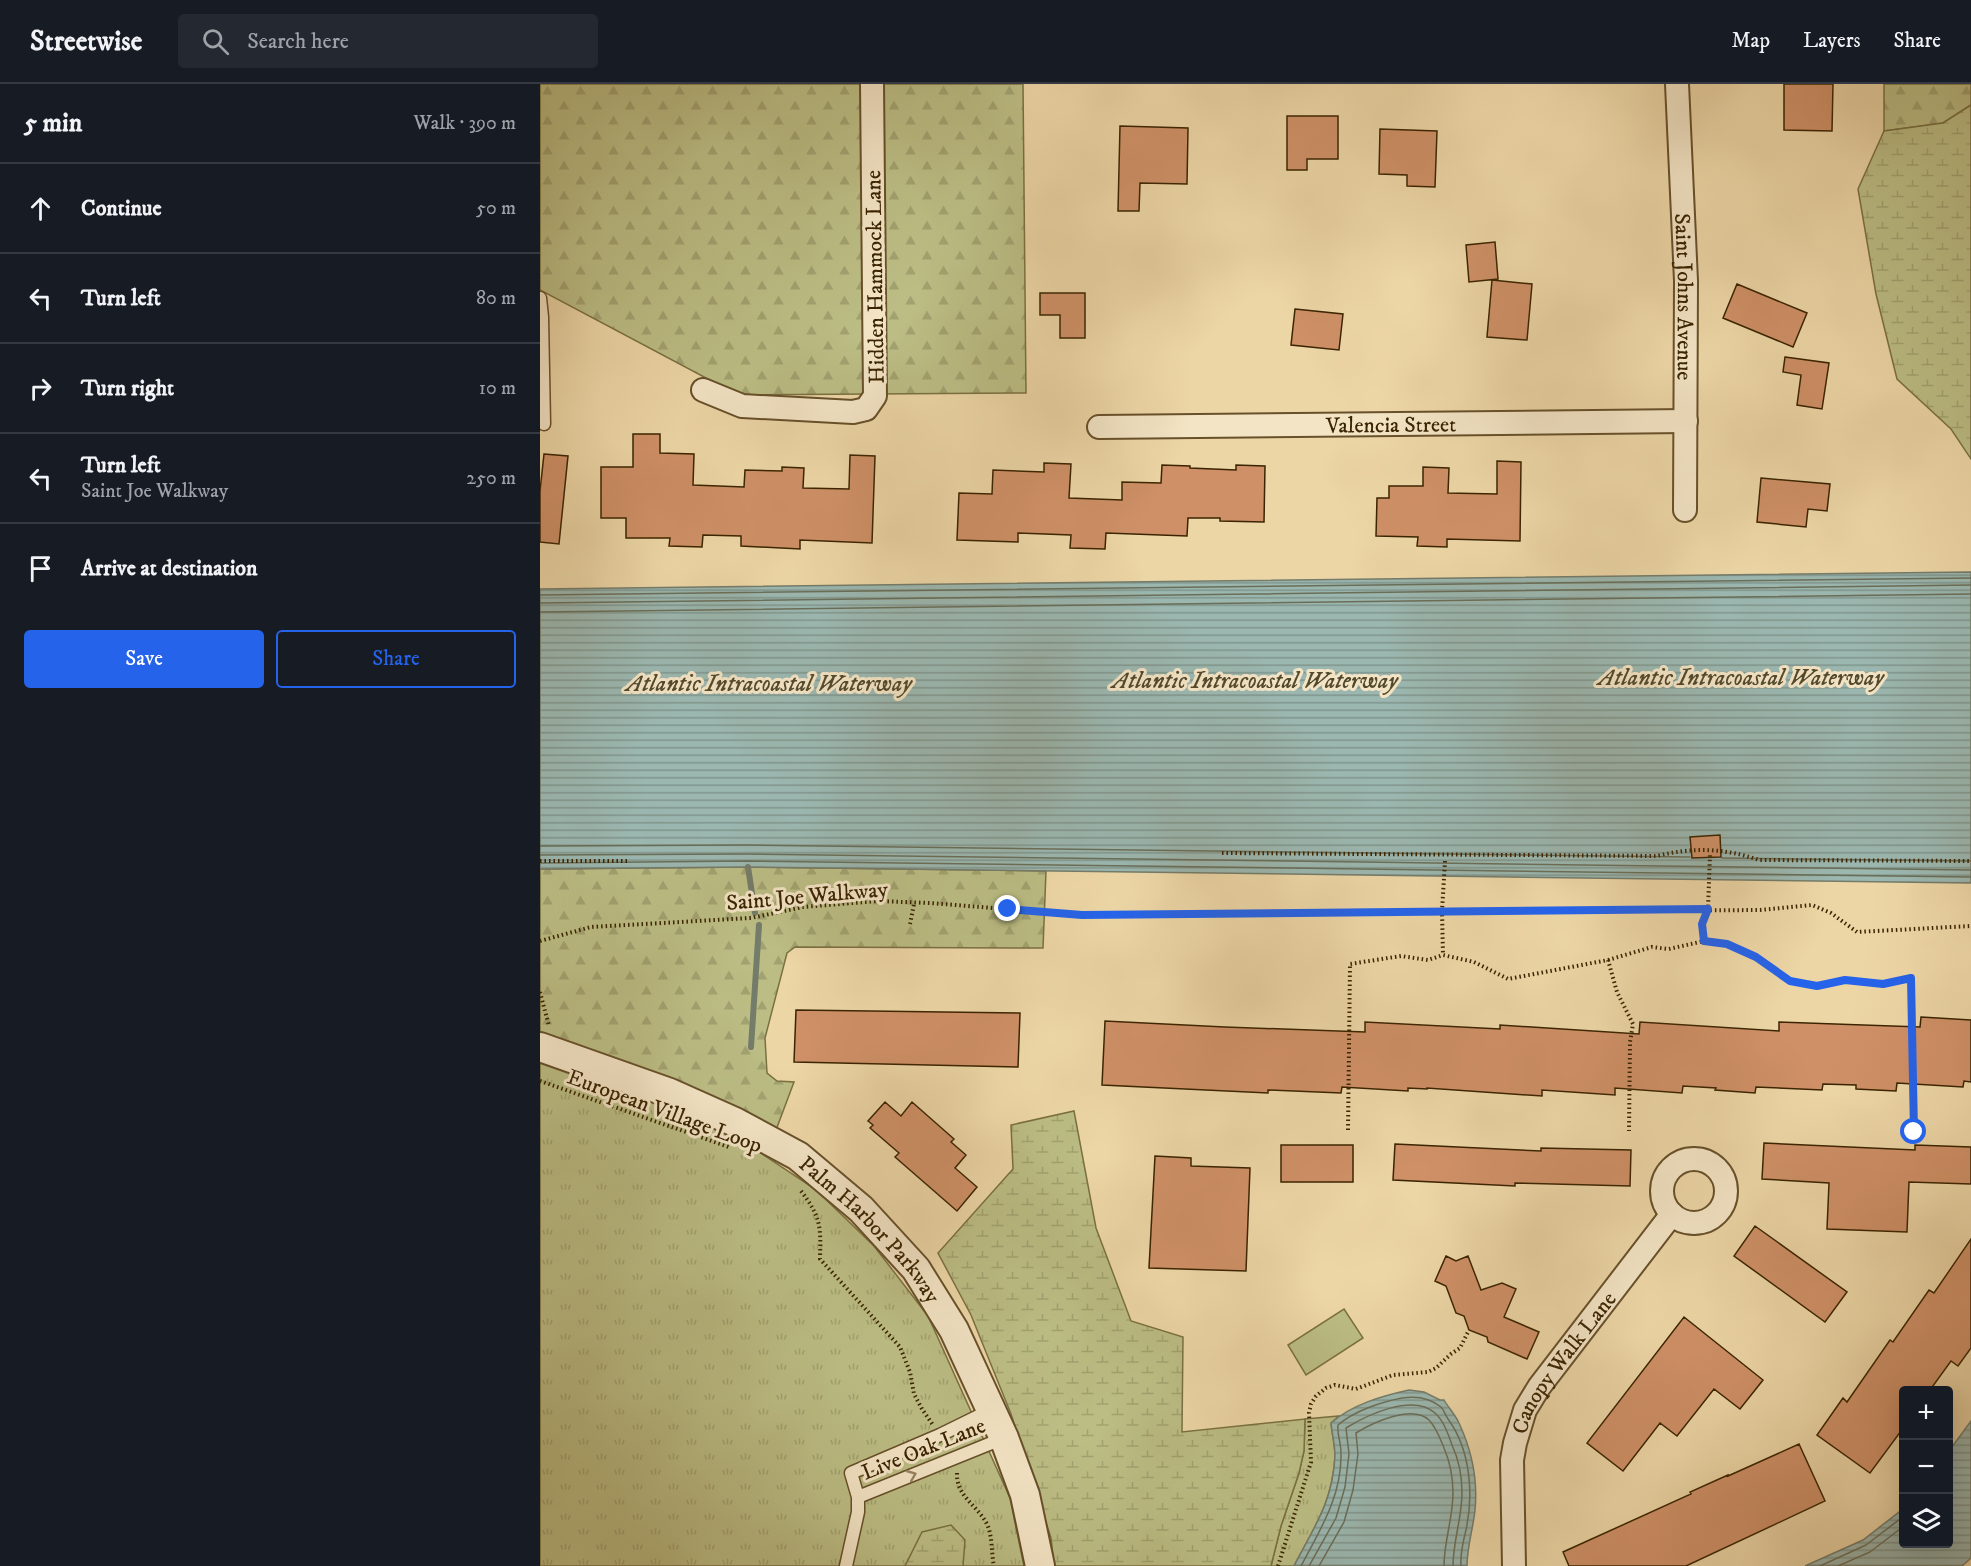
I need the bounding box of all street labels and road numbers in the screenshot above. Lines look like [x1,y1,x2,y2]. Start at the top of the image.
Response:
street label: Hidden Hammock Lane [860,170,891,384]
street label: Saint Johns Avenue [1668,213,1698,380]
street label: Valencia Street [1325,411,1456,440]
street label: Saint Joe Walkway [725,876,890,917]
street label: European Village Loop [563,1064,766,1159]
street label: Palm Harbor Parkway [793,1151,946,1309]
street label: Canopy Walk Lane [1507,1286,1623,1437]
street label: Live Oak Lane [858,1412,989,1486]

